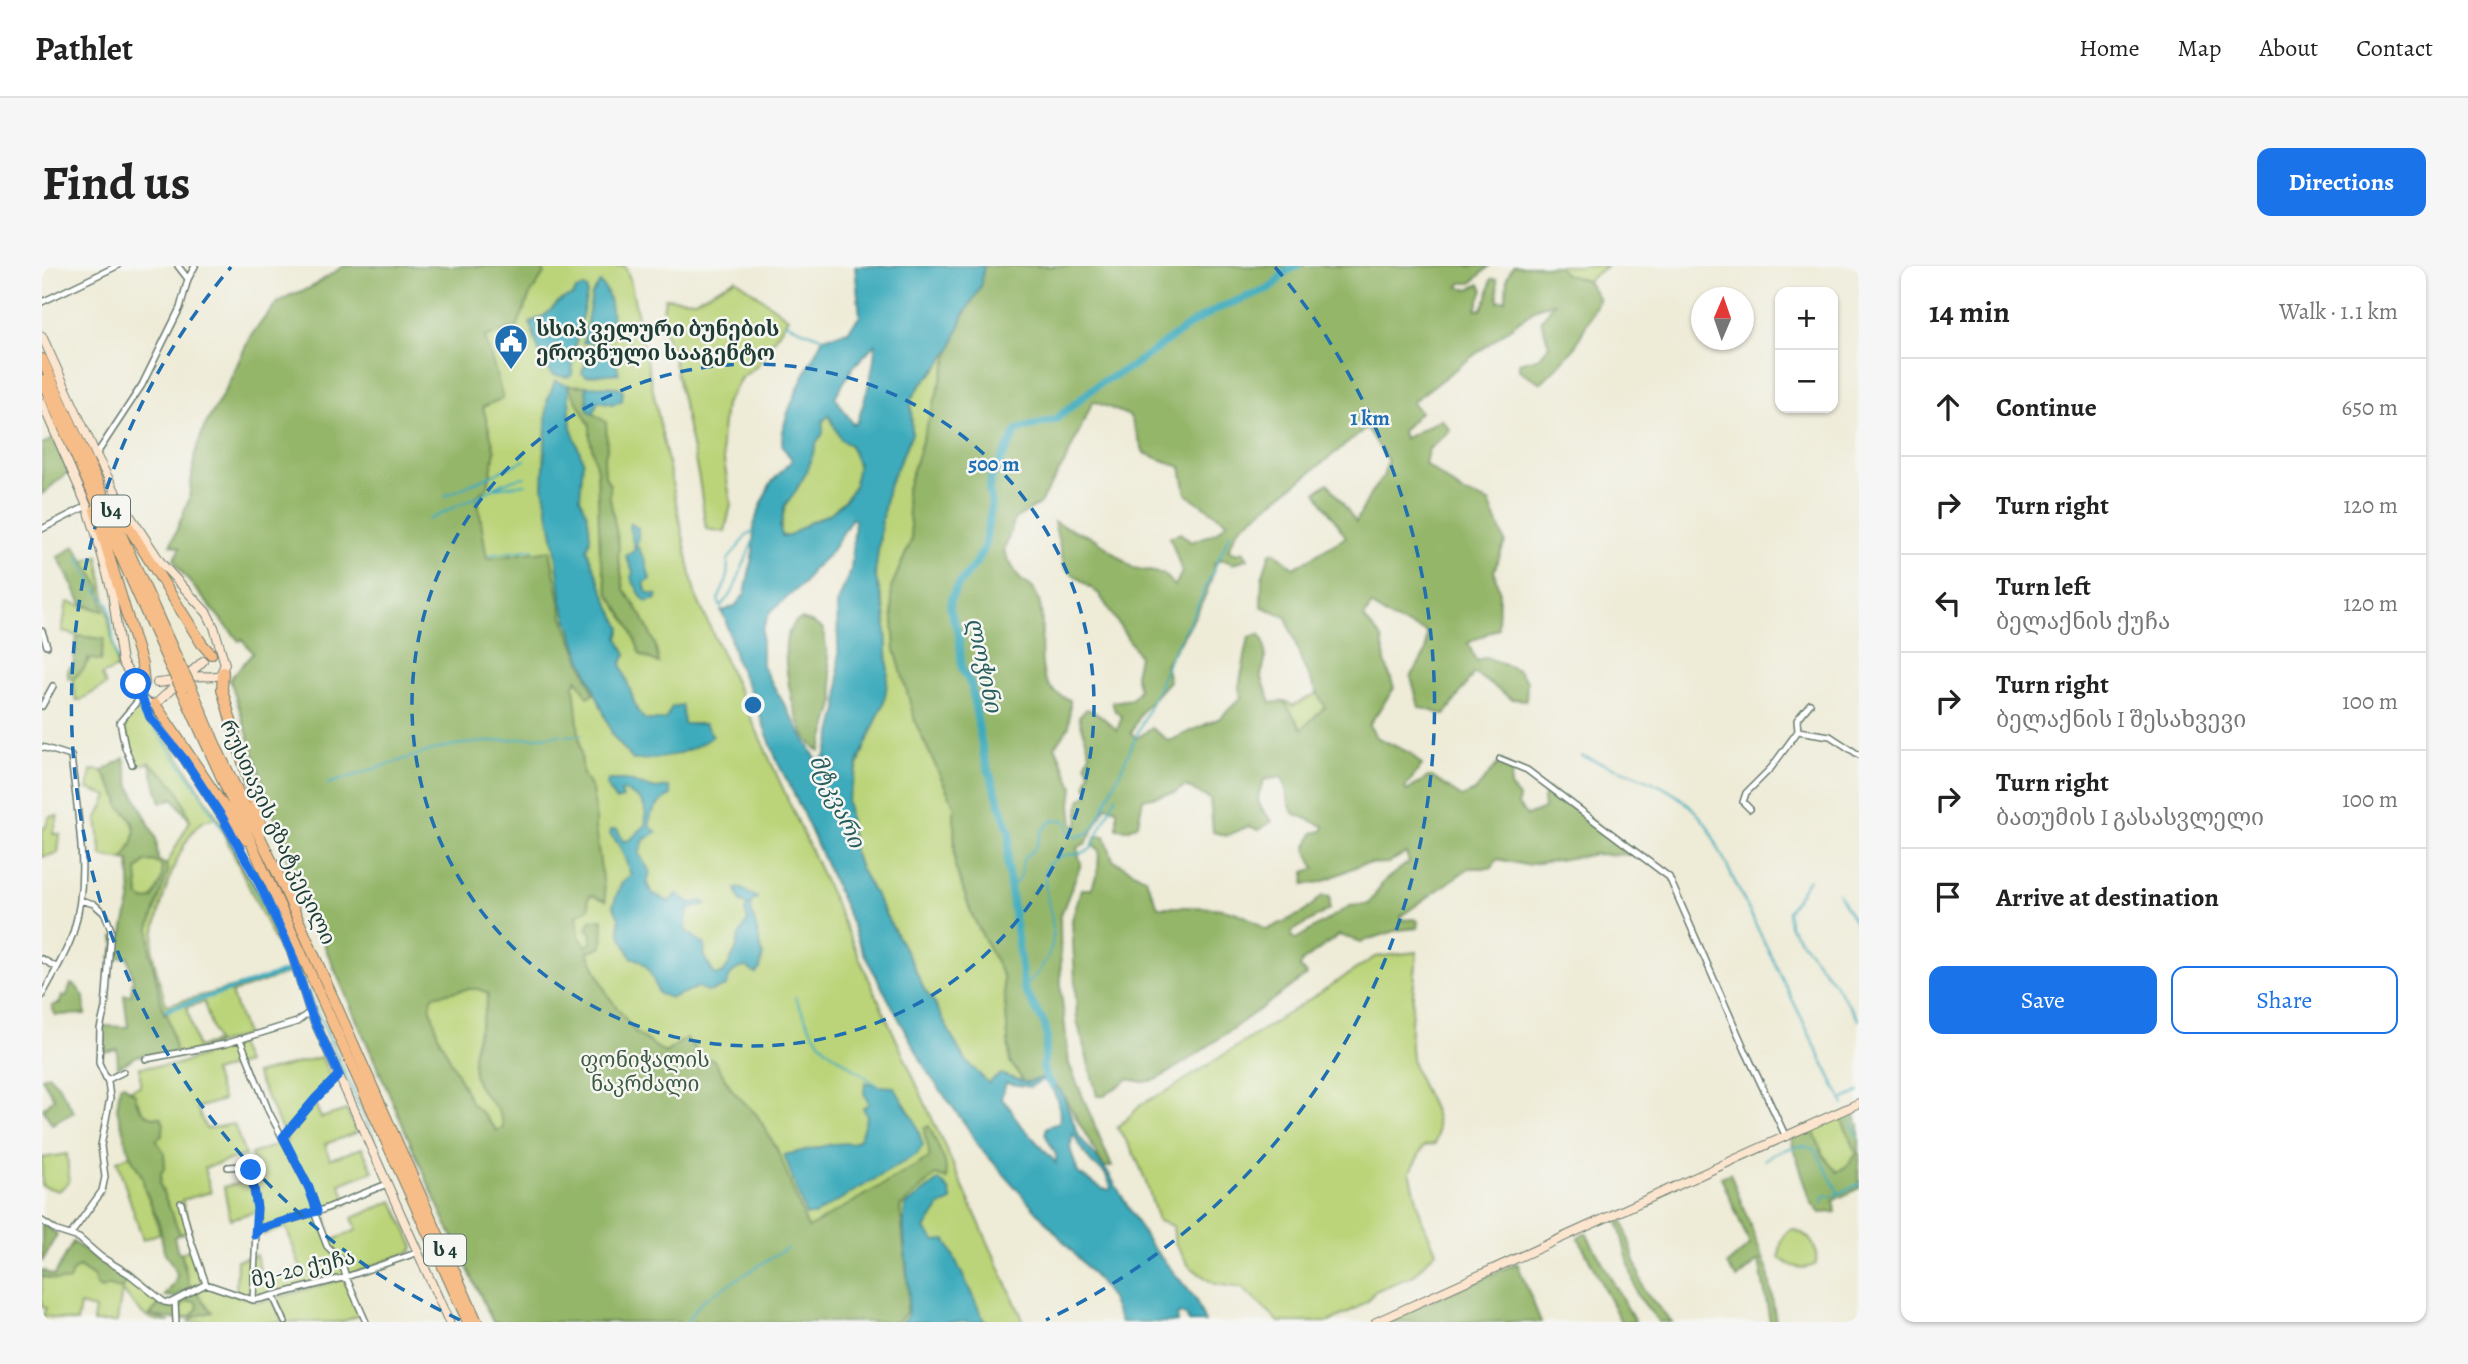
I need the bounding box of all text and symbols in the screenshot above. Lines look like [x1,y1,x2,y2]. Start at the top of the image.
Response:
text: Pathlet [35,26,133,71]
text: Home [2079,32,2140,64]
text: Map [2178,32,2222,64]
text: About [2260,32,2318,64]
text: Contact [2356,32,2433,64]
button: Directions [2257,148,2426,216]
text: Find us [42,149,190,216]
north arrow [1691,287,1754,350]
map controls [1775,287,1838,413]
button: + [1775,287,1838,350]
text: 14 min [1929,292,2010,332]
text: Walk · 1.1 km [2279,296,2398,327]
place label: სსიპ ველური ბუნების ეროვნული სააგენტო [536,315,779,367]
public building icon: სსიპ ველური ბუნების ეროვნული სააგენტო [492,322,530,371]
button: − [1775,350,1838,413]
icon: ahead [1929,388,1967,426]
text: Continue [1996,390,2097,425]
text: 650 m [2342,392,2398,423]
text: 1 km [1350,404,1390,432]
text: 500 m [968,450,1020,478]
icon: right [1929,486,1967,524]
text: Turn right [1996,488,2109,523]
text: 120 m [2343,490,2398,521]
road number: ს4 [92,496,130,526]
text: Turn left [1996,569,2091,604]
icon: left [1929,584,1967,622]
text: 120 m [2343,588,2398,619]
text: ბელაქნის ქუჩა [1996,606,2170,637]
water label: ლოჭინი [959,615,1010,717]
text: Turn right [1996,667,2109,702]
route start [120,668,151,699]
icon: right [1929,682,1967,720]
text: 100 m [2342,686,2398,717]
centre of rings [741,693,765,717]
text: ბელაქნის I შესახვევი [1996,704,2246,735]
street label: რუსთავის გზატკეცილი [213,715,343,949]
water label: მტკვარი [802,749,873,854]
text: Turn right [1996,765,2109,800]
icon: right [1929,780,1967,818]
text: 100 m [2342,784,2398,815]
text: ბათუმის I გასასვლელი [1996,802,2264,833]
icon: arrive [1929,878,1967,916]
text: Arrive at destination [1996,880,2219,915]
button: Save [1929,966,2157,1034]
button: Share [2171,966,2398,1034]
park label: ფონიჭალის ნაკრძალი [580,1046,710,1098]
route end [235,1154,266,1185]
road number: ს 4 [424,1234,466,1266]
street label: მე-20 ქუჩა [248,1242,358,1294]

